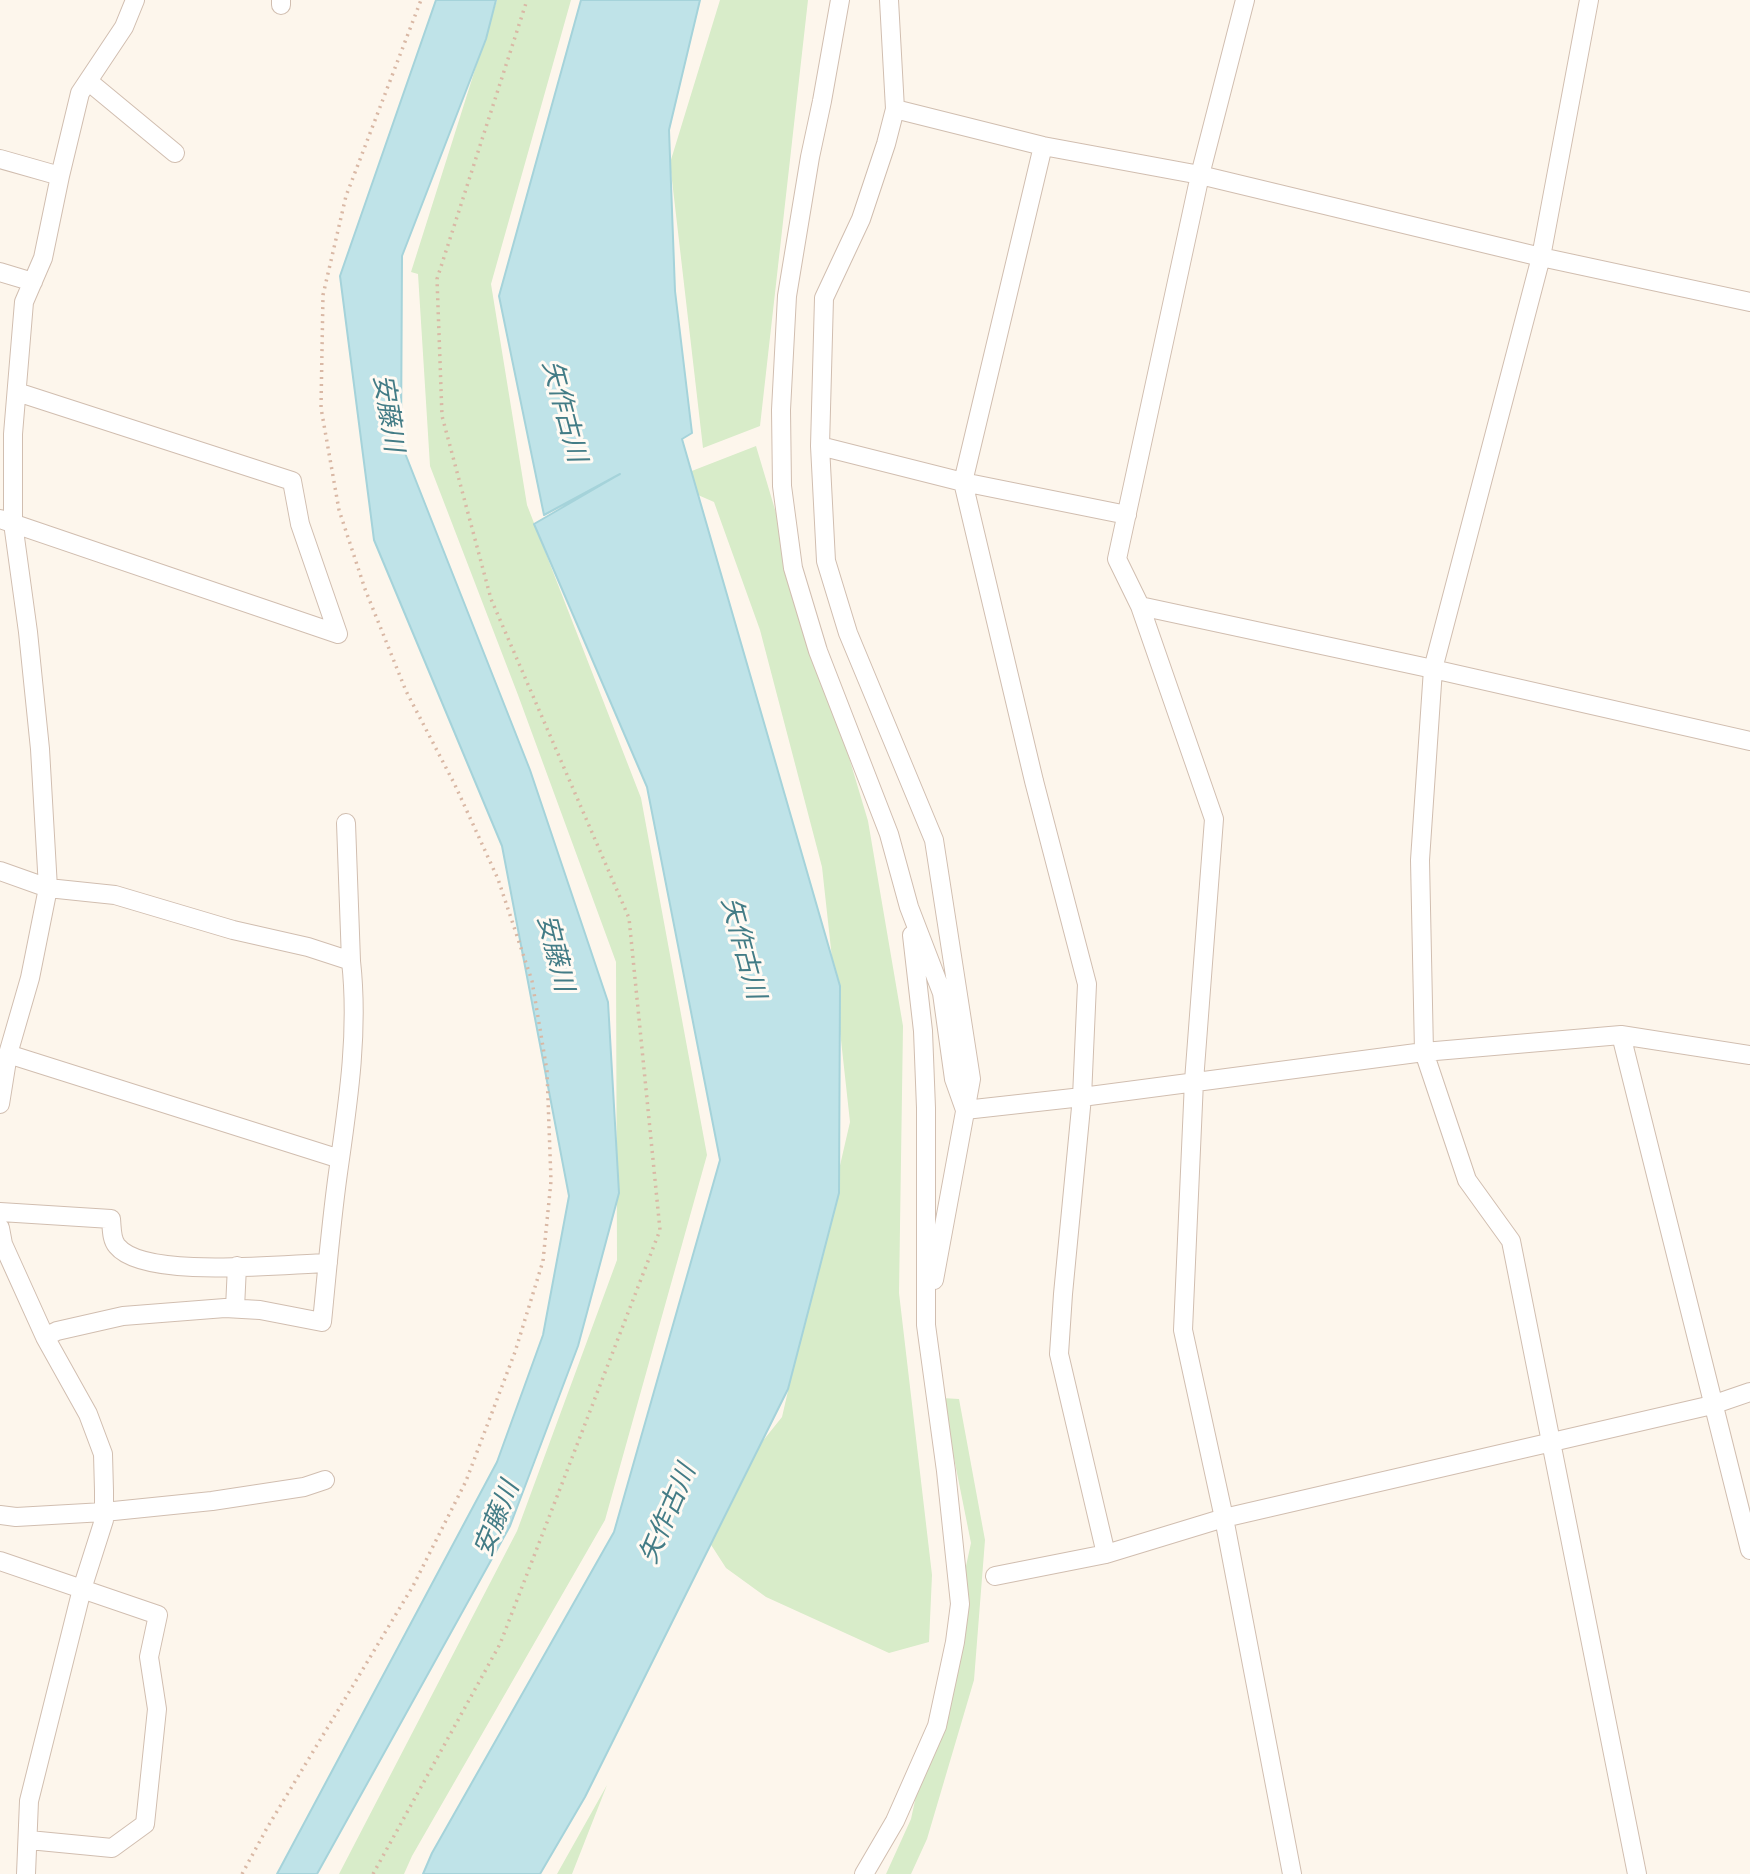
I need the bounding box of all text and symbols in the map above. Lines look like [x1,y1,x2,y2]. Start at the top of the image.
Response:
water label: 矢作古川 [535,357,593,465]
water label: 安藤川 [366,372,410,454]
water label: 矢作古川 [714,894,772,1002]
water label: 安藤川 [530,911,580,995]
water label: 矢作古川 [633,1460,703,1568]
water label: 安藤川 [468,1477,526,1561]

